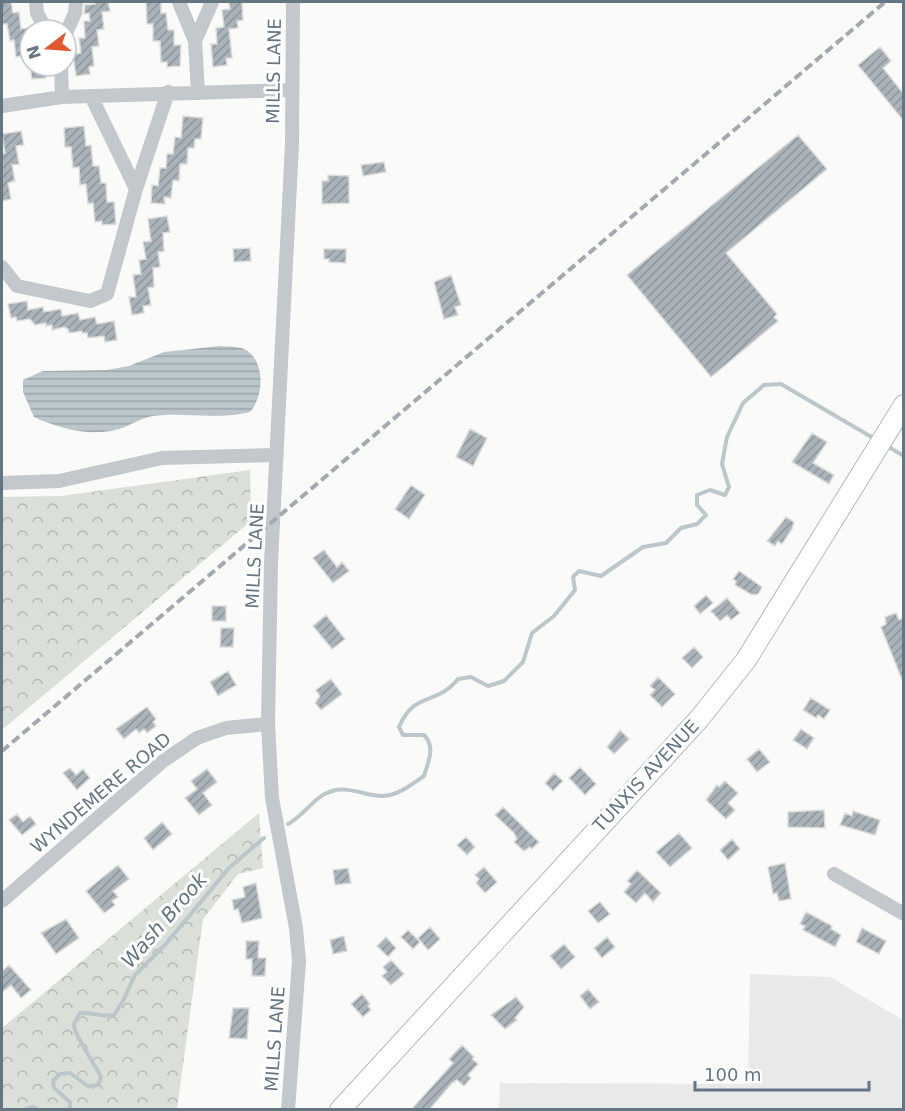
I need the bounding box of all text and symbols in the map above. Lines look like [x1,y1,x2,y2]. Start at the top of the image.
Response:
north arrow [18,18,78,78]
street label: MILLS LANE [262,18,285,124]
text: N [23,43,45,61]
street label: MILLS LANE [241,503,268,609]
street label: TUNXIS AVENUE [588,715,703,837]
street label: WYNDEMERE ROAD [26,728,175,857]
water label: Wash Brook [116,866,213,973]
street label: MILLS LANE [260,986,289,1092]
scale bar [695,1054,869,1092]
text: 100 m [704,1064,762,1085]

